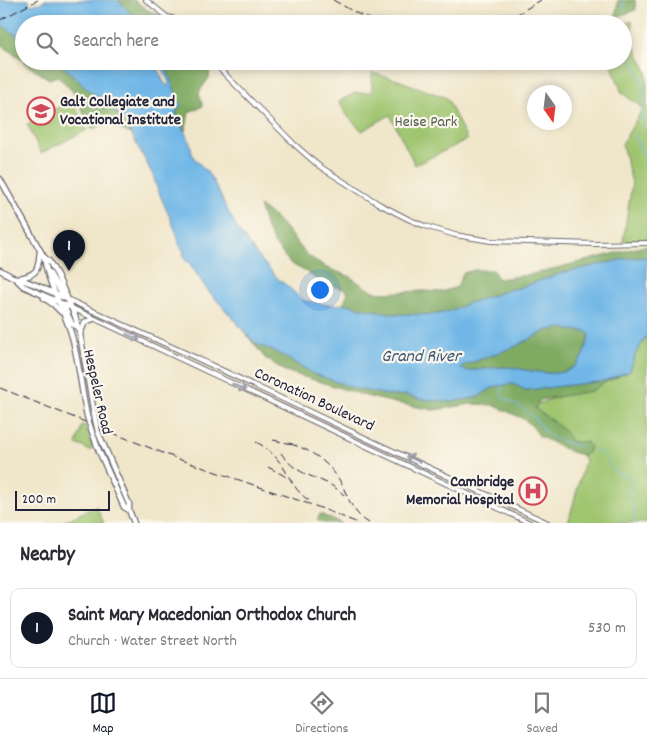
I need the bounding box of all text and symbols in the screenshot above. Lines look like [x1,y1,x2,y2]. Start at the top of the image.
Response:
search box [15,15,632,70]
icon: search [33,29,61,57]
text: Search here [73,29,159,56]
north arrow [527,85,572,130]
place label: Galt Collegiate and Vocational Institute [60,91,181,132]
school or university icon: Galt Collegiate and Vocational Institute [26,96,56,126]
park label: Heise Park [395,111,457,134]
pin: 1 [53,230,85,271]
your location [307,277,333,303]
one-way arrow [125,333,140,343]
water label: Grand River [381,345,463,370]
street label: Hespeler Road [76,347,118,437]
street label: Coronation Boulevard [250,362,378,438]
one-way arrow [231,383,246,392]
one-way arrow [406,454,421,464]
place label: Cambridge Memorial Hospital [406,471,514,512]
hospital icon: Cambridge Memorial Hospital [518,476,548,506]
scale bar [15,488,110,511]
text: 200 m [22,490,56,510]
text: Nearby [20,541,75,571]
text: Saint Mary Macedonian Orthodox Church [68,603,356,630]
text: 1 [35,617,39,640]
text: 530 m [588,617,626,640]
text: Church · Water Street North [68,630,237,653]
tab: Map [89,689,117,739]
tab: Directions [295,689,348,739]
tab: Saved [527,689,558,739]

